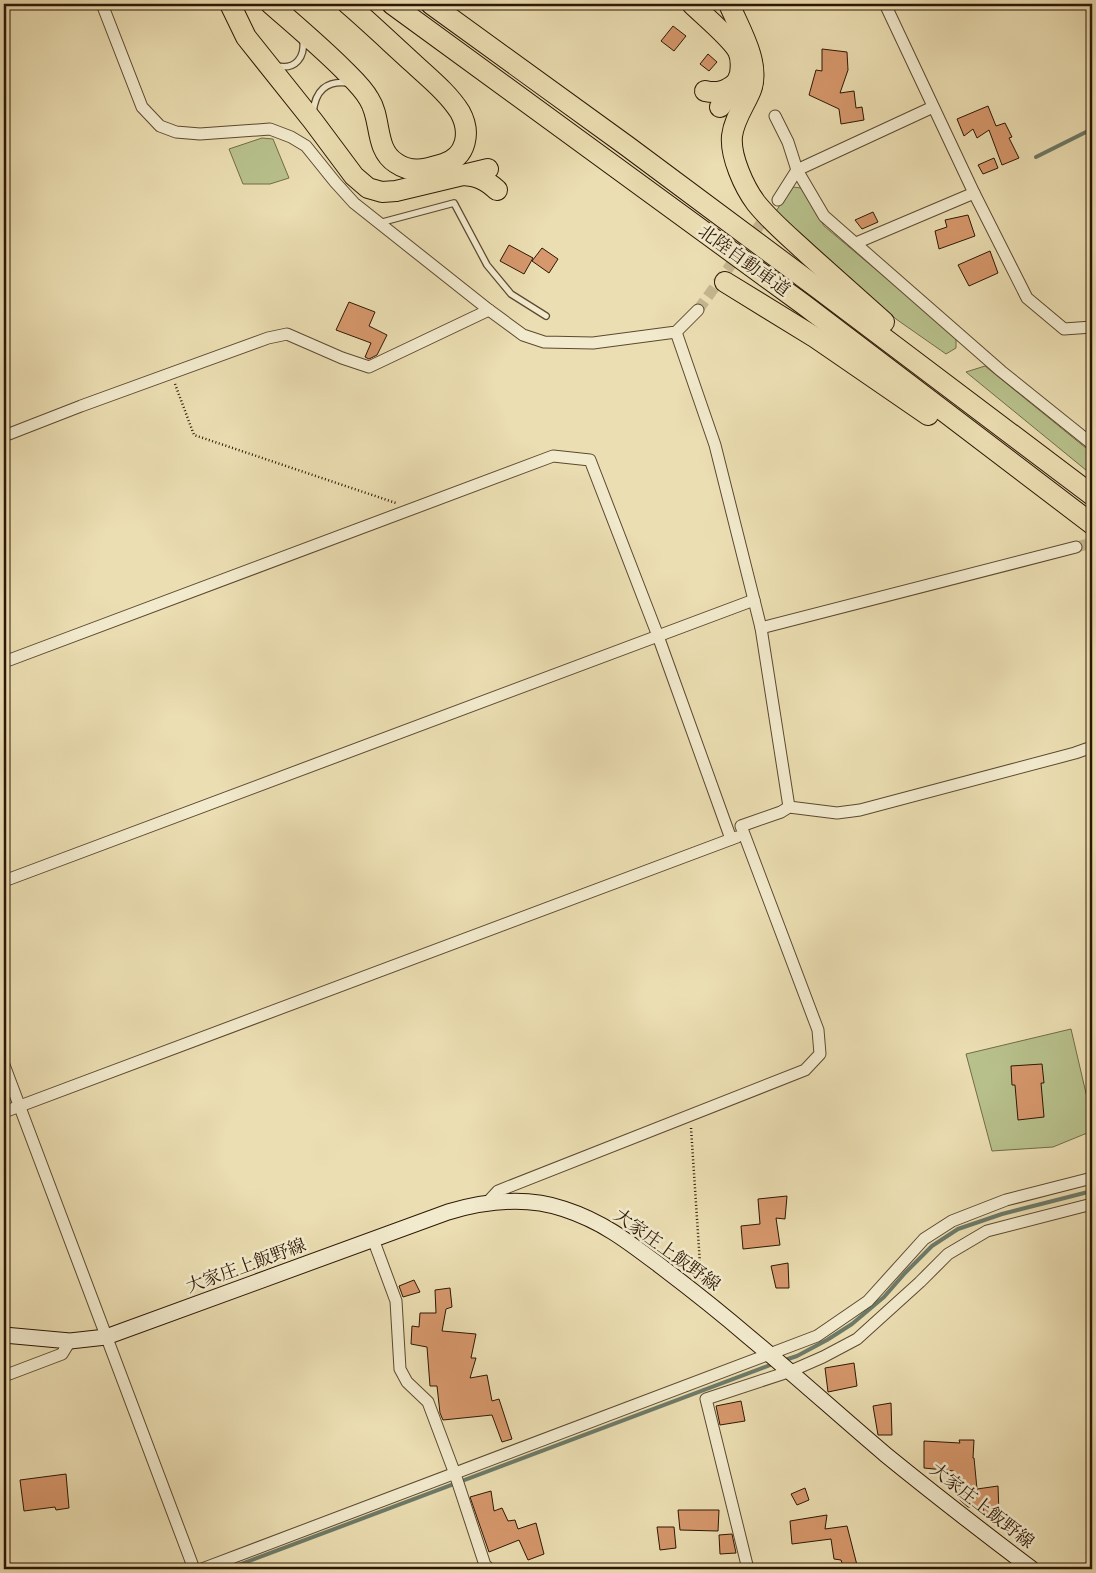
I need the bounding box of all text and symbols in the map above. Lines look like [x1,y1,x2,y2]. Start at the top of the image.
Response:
street label: 北陸自動車道 [694,220,794,302]
street label: 大家庄上飯野線 [609,1204,725,1296]
street label: 大家庄上飯野線 [183,1234,309,1298]
street label: 大家庄上飯野線 [925,1458,1039,1554]

